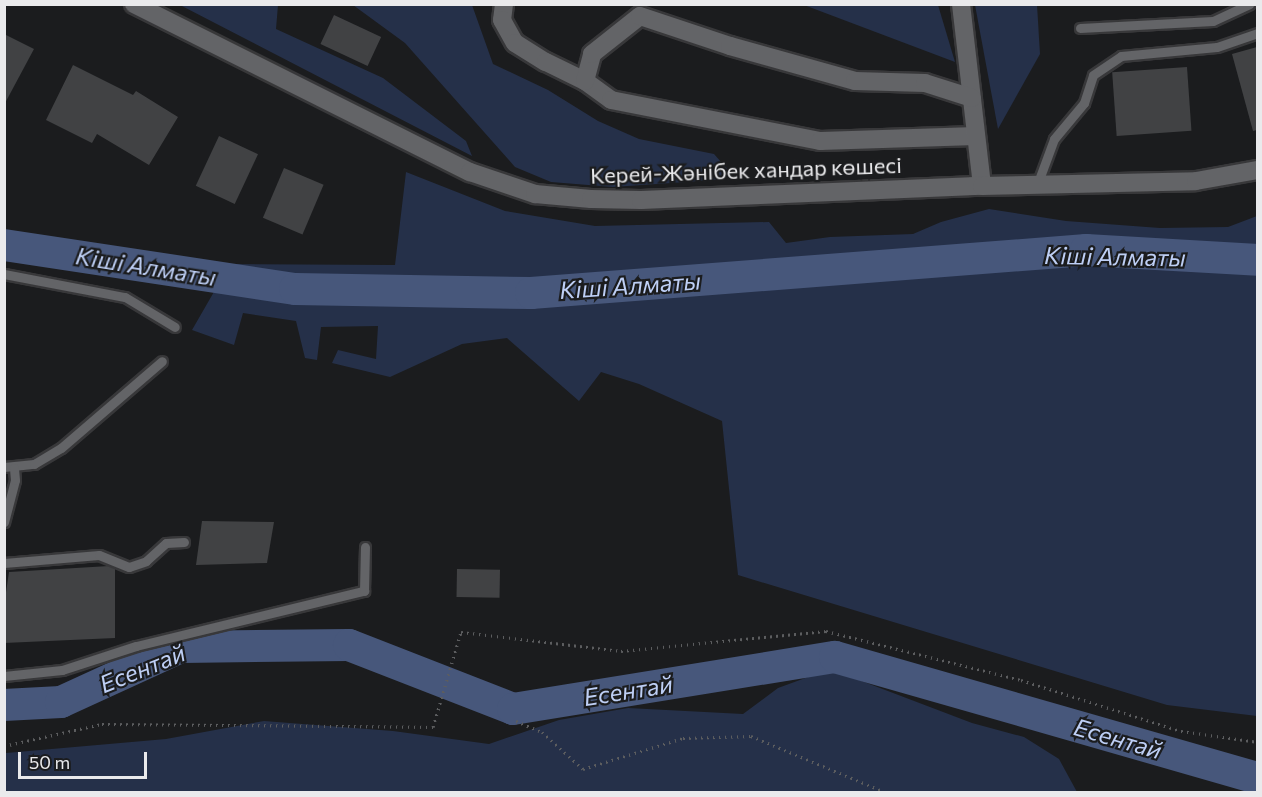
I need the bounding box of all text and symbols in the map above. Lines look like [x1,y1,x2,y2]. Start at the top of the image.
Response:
street label: Керей-Жәнібек хандар көшесі [590,151,902,189]
water label: Кіші Алматы [1044,240,1186,272]
water label: Кіші Алматы [74,241,218,291]
water label: Кіші Алматы [558,266,702,304]
water label: Есентай [95,638,189,698]
water label: Есентай [581,669,675,711]
water label: Есентай [1071,712,1165,764]
scale bar [21,740,150,778]
text: 50 m [29,751,70,773]

